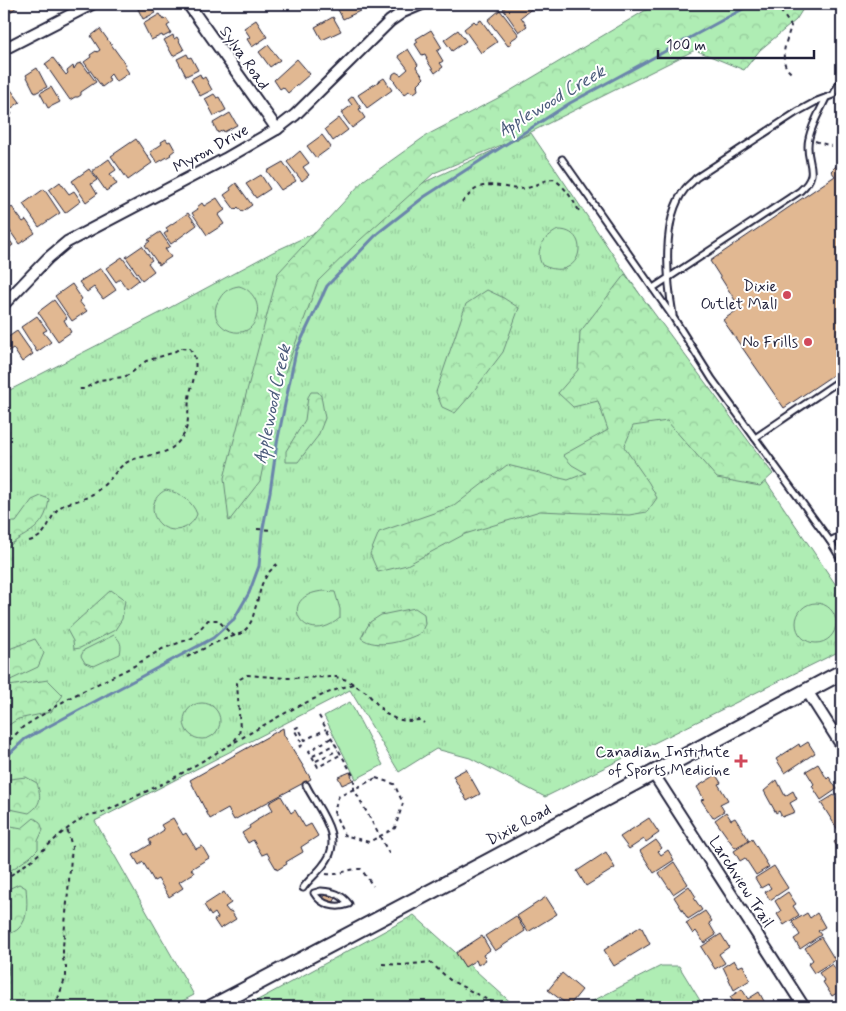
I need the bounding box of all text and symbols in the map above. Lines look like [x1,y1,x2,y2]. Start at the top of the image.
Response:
street label: Sylva Road [214,22,274,94]
scale bar [658,28,815,60]
text: 100 m [666,36,706,56]
water label: Applewood Creek [494,59,612,144]
street label: Myron Drive [170,120,252,178]
place label: Dixie Outlet Mall [700,276,777,315]
marker: Dixie Outlet Mall [781,289,793,301]
place label: No Frills [742,332,798,353]
marker: No Frills [802,336,814,348]
water label: Applewood Creek [249,342,299,466]
place label: Canadian Institute of Sports Medicine [595,742,730,781]
marker: Canadian Institute of Sports Medicine [734,754,748,768]
street label: Dixie Road [483,799,555,851]
street label: Larchview Trail [704,832,778,932]

